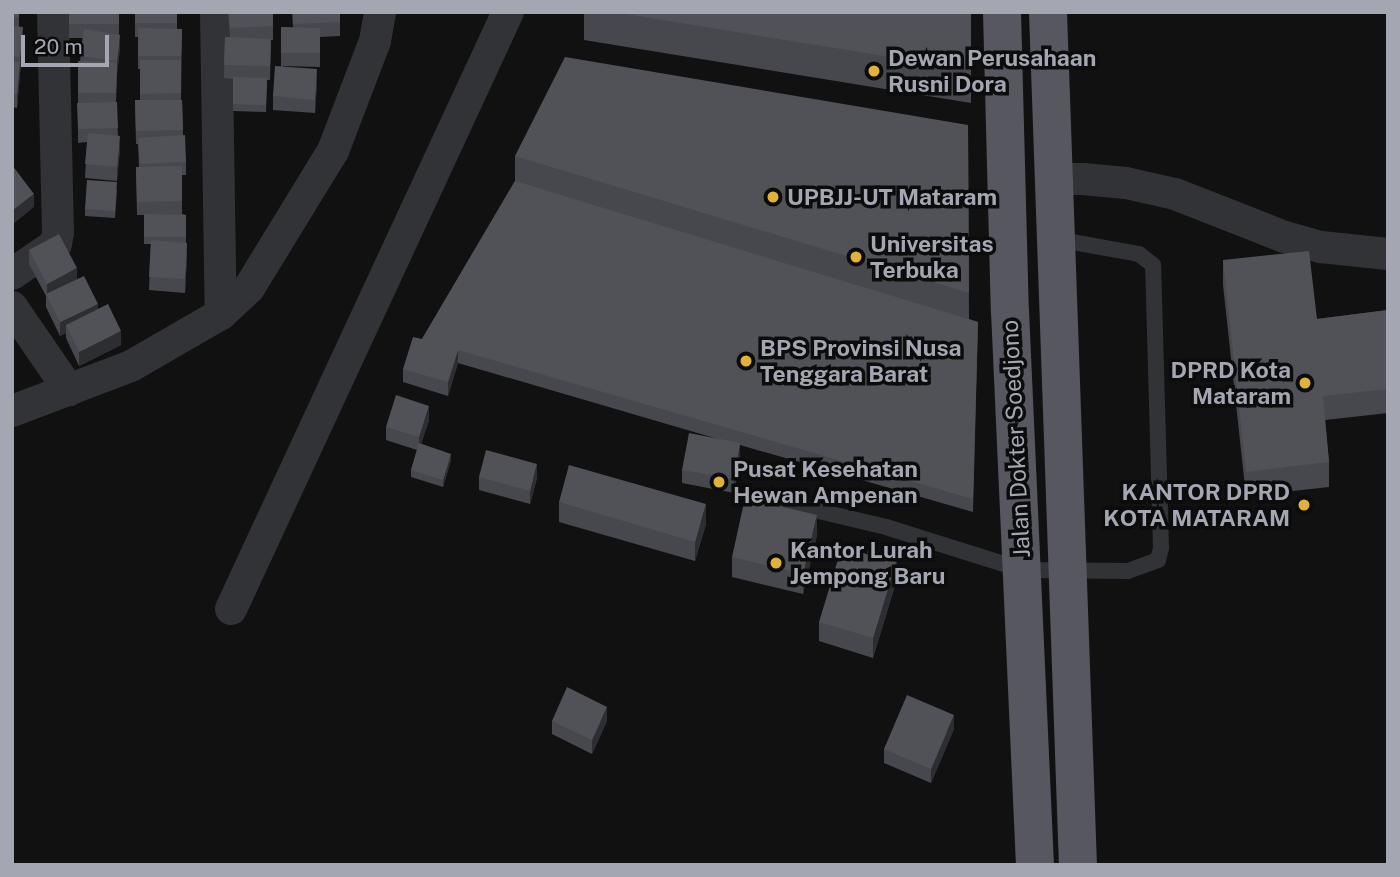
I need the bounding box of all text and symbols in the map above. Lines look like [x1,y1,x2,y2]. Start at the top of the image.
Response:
scale bar [24,21,112,65]
text: 20 m [34,34,83,59]
place label: Dewan Perusahaan Rusni Dora [888,44,1096,98]
marker: Dewan Perusahaan Rusni Dora [866,63,882,79]
place label: UPBJJ-UT Mataram [787,183,997,211]
marker: UPBJJ-UT Mataram [765,189,781,205]
place label: Universitas Terbuka [870,230,994,284]
marker: Universitas Terbuka [848,249,864,265]
street label: Jalan Dokter Soedjono [996,319,1036,559]
place label: BPS Provinsi Nusa Tenggara Barat [760,334,962,388]
marker: BPS Provinsi Nusa Tenggara Barat [738,353,754,369]
place label: DPRD Kota Mataram [1170,356,1291,410]
marker: DPRD Kota Mataram [1297,375,1313,391]
place label: Pusat Kesehatan Hewan Ampenan [733,455,918,509]
marker: Pusat Kesehatan Hewan Ampenan [711,474,727,490]
place label: KANTOR DPRD KOTA MATARAM [1103,478,1290,532]
marker: KANTOR DPRD KOTA MATARAM [1296,497,1312,513]
place label: Kantor Lurah Jempong Baru [790,536,946,590]
marker: Kantor Lurah Jempong Baru [768,555,784,571]

